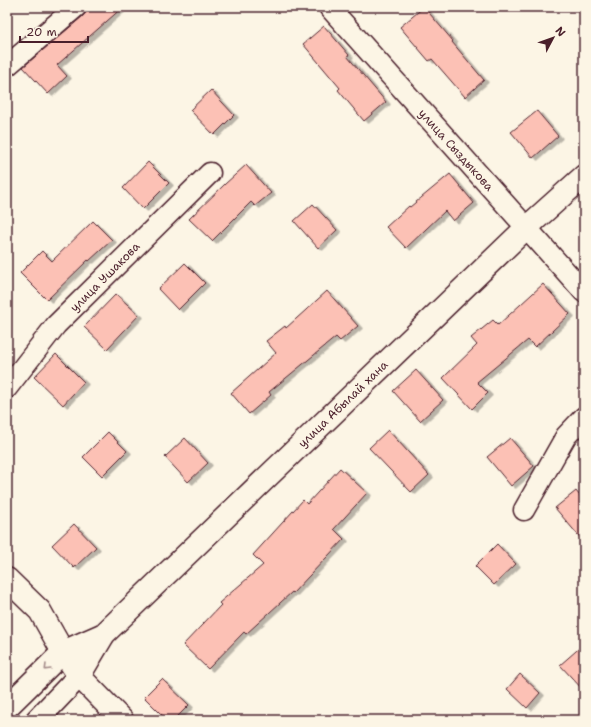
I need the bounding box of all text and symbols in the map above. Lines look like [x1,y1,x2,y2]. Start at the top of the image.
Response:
scale bar [20,18,88,44]
north arrow [533,18,573,58]
text: 20 m [26,24,57,40]
text: N [552,24,569,40]
street label: улица Сыздыкова [415,106,498,195]
street label: улица Ушакова [67,238,144,315]
street label: улица Абылай хана [295,356,392,451]
one-way arrow [44,663,52,671]

